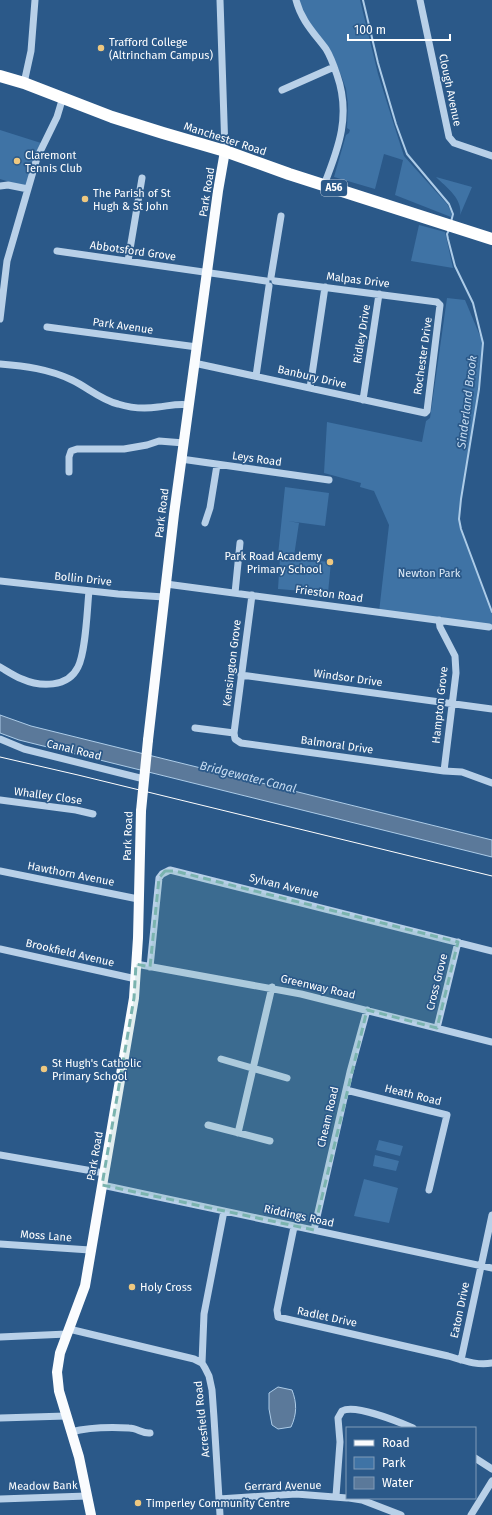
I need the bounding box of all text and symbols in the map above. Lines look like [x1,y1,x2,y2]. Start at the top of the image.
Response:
scale bar [348,16,450,42]
text: 100 m [354,23,386,37]
place label: Trafford College (Altrincham Campus) [109,36,213,62]
marker: Trafford College (Altrincham Campus) [96,43,106,53]
street label: Clough Avenue [436,53,464,127]
street label: Manchester Road [182,120,268,158]
place label: Claremont Tennis Club [25,149,82,175]
marker: Claremont Tennis Club [12,156,22,166]
street label: Park Road [197,166,217,218]
road number: A56 [321,180,347,196]
place label: The Parish of St Hugh & St John [93,187,171,213]
marker: The Parish of St Hugh & St John [80,194,90,204]
street label: Abbotsford Grove [89,239,177,263]
street label: Malpas Drive [326,270,390,290]
street label: Ridley Drive [351,304,373,364]
street label: Park Avenue [92,315,154,337]
street label: Rochester Drive [411,316,435,396]
water label: Sinderland Brook [454,354,480,450]
street label: Banbury Drive [276,363,348,391]
street label: Leys Road [231,449,283,469]
street label: Park Road [153,487,171,539]
place label: Park Road Academy Primary School [224,550,323,576]
marker: Park Road Academy Primary School [325,557,335,567]
park label: Newton Park [398,567,461,580]
street label: Bollin Drive [54,570,112,588]
street label: Frieston Road [294,583,364,605]
street label: Kensington Grove [220,619,244,707]
street label: Hampton Grove [429,666,451,744]
street label: Windsor Drive [313,667,383,689]
street label: Balmoral Drive [300,733,374,757]
street label: Canal Road [45,737,103,763]
water label: Bridgewater Canal [198,758,298,796]
street label: Whalley Close [13,785,83,807]
street label: Park Road [121,811,135,861]
street label: Hawthorn Avenue [26,859,116,889]
street label: Sylvan Avenue [248,871,320,901]
street label: Brookfield Avenue [24,936,116,970]
street label: Cross Grove [424,952,450,1012]
street label: Greenway Road [279,972,357,1002]
place label: St Hugh's Catholic Primary School [52,1057,142,1083]
marker: St Hugh's Catholic Primary School [39,1064,49,1074]
street label: Heath Road [383,1082,443,1108]
street label: Cheam Road [315,1085,341,1149]
street label: Park Road [84,1130,106,1182]
street label: Riddings Road [263,1202,335,1230]
street label: Moss Lane [20,1228,72,1244]
place label: Holy Cross [140,1281,192,1294]
street label: Eaton Drive [448,1281,472,1339]
marker: Holy Cross [127,1282,137,1292]
street label: Radlet Drive [296,1304,358,1330]
street label: Acresfield Road [192,1380,212,1458]
legend [346,1427,476,1499]
text: Road [382,1436,410,1450]
text: Park [382,1456,406,1470]
text: Water [382,1476,414,1490]
street label: Meadow Bank [8,1479,78,1493]
street label: Gerrard Avenue [244,1479,322,1493]
place label: Timperley Community Centre [146,1497,290,1510]
marker: Timperley Community Centre [133,1498,143,1508]

